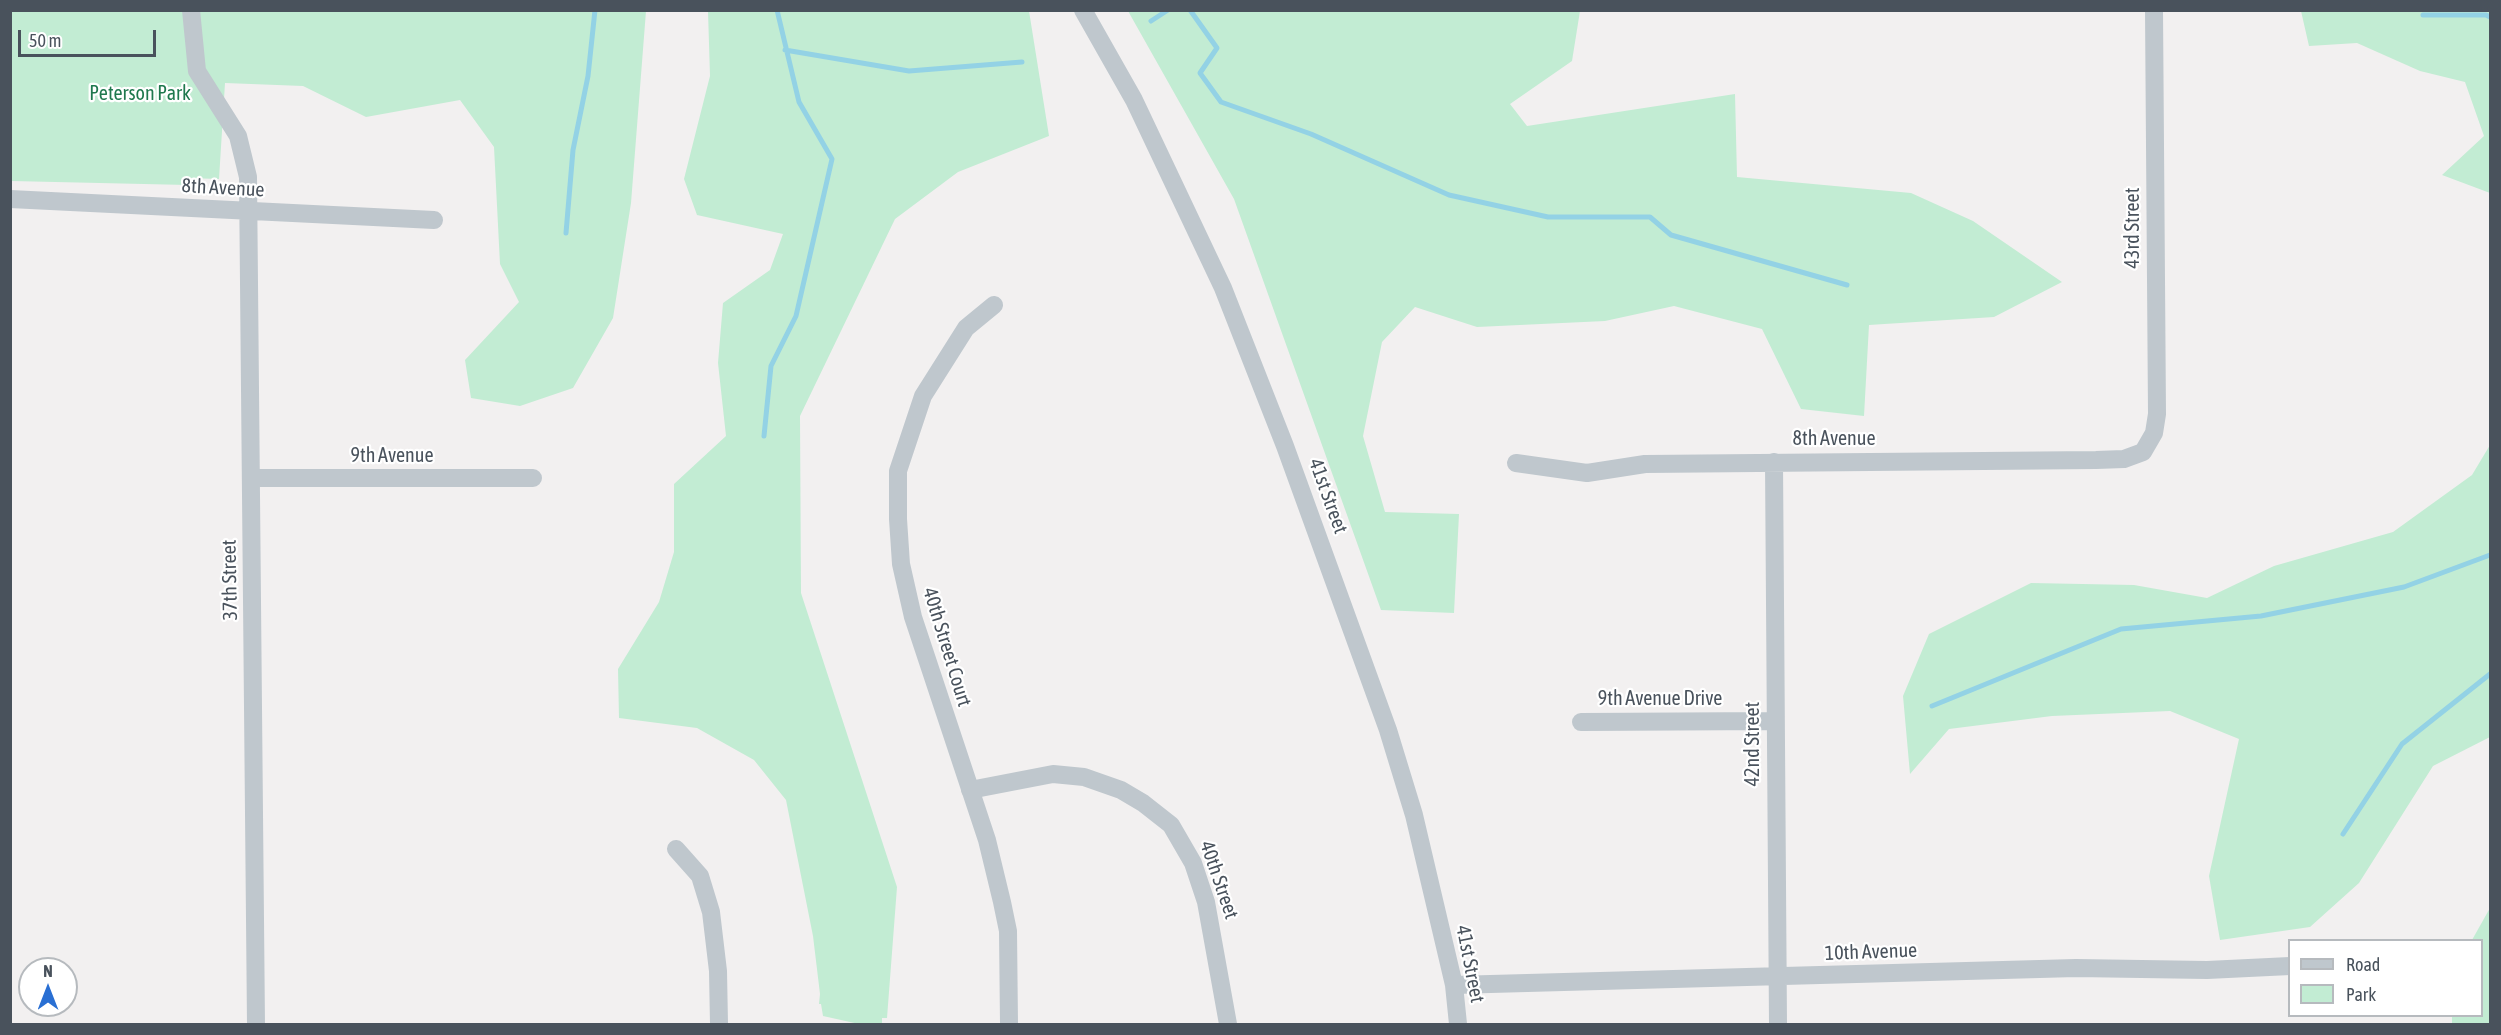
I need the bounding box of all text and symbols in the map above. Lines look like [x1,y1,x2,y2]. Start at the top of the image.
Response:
scale bar [21,18,159,56]
text: 50 m [29,30,61,51]
park label: Peterson Park [89,82,191,106]
street label: 8th Avenue [181,174,265,202]
street label: 43rd Street [2121,188,2145,268]
street label: 8th Avenue [1793,427,1875,451]
street label: 9th Avenue [351,444,433,468]
street label: 41st Street [1303,455,1353,537]
street label: 37th Street [217,539,243,621]
street label: 40th Street Court [918,585,976,709]
street label: 9th Avenue Drive [1598,687,1722,711]
street label: 42nd Street [1741,702,1765,786]
street label: 40th Street [1194,838,1244,922]
street label: 41st Street [1451,923,1489,1005]
street label: 10th Avenue [1824,938,1918,966]
legend [2288,939,2483,1017]
text: Road [2346,954,2380,975]
north arrow [18,957,78,1017]
text: N [43,962,53,980]
text: Park [2346,984,2376,1005]

